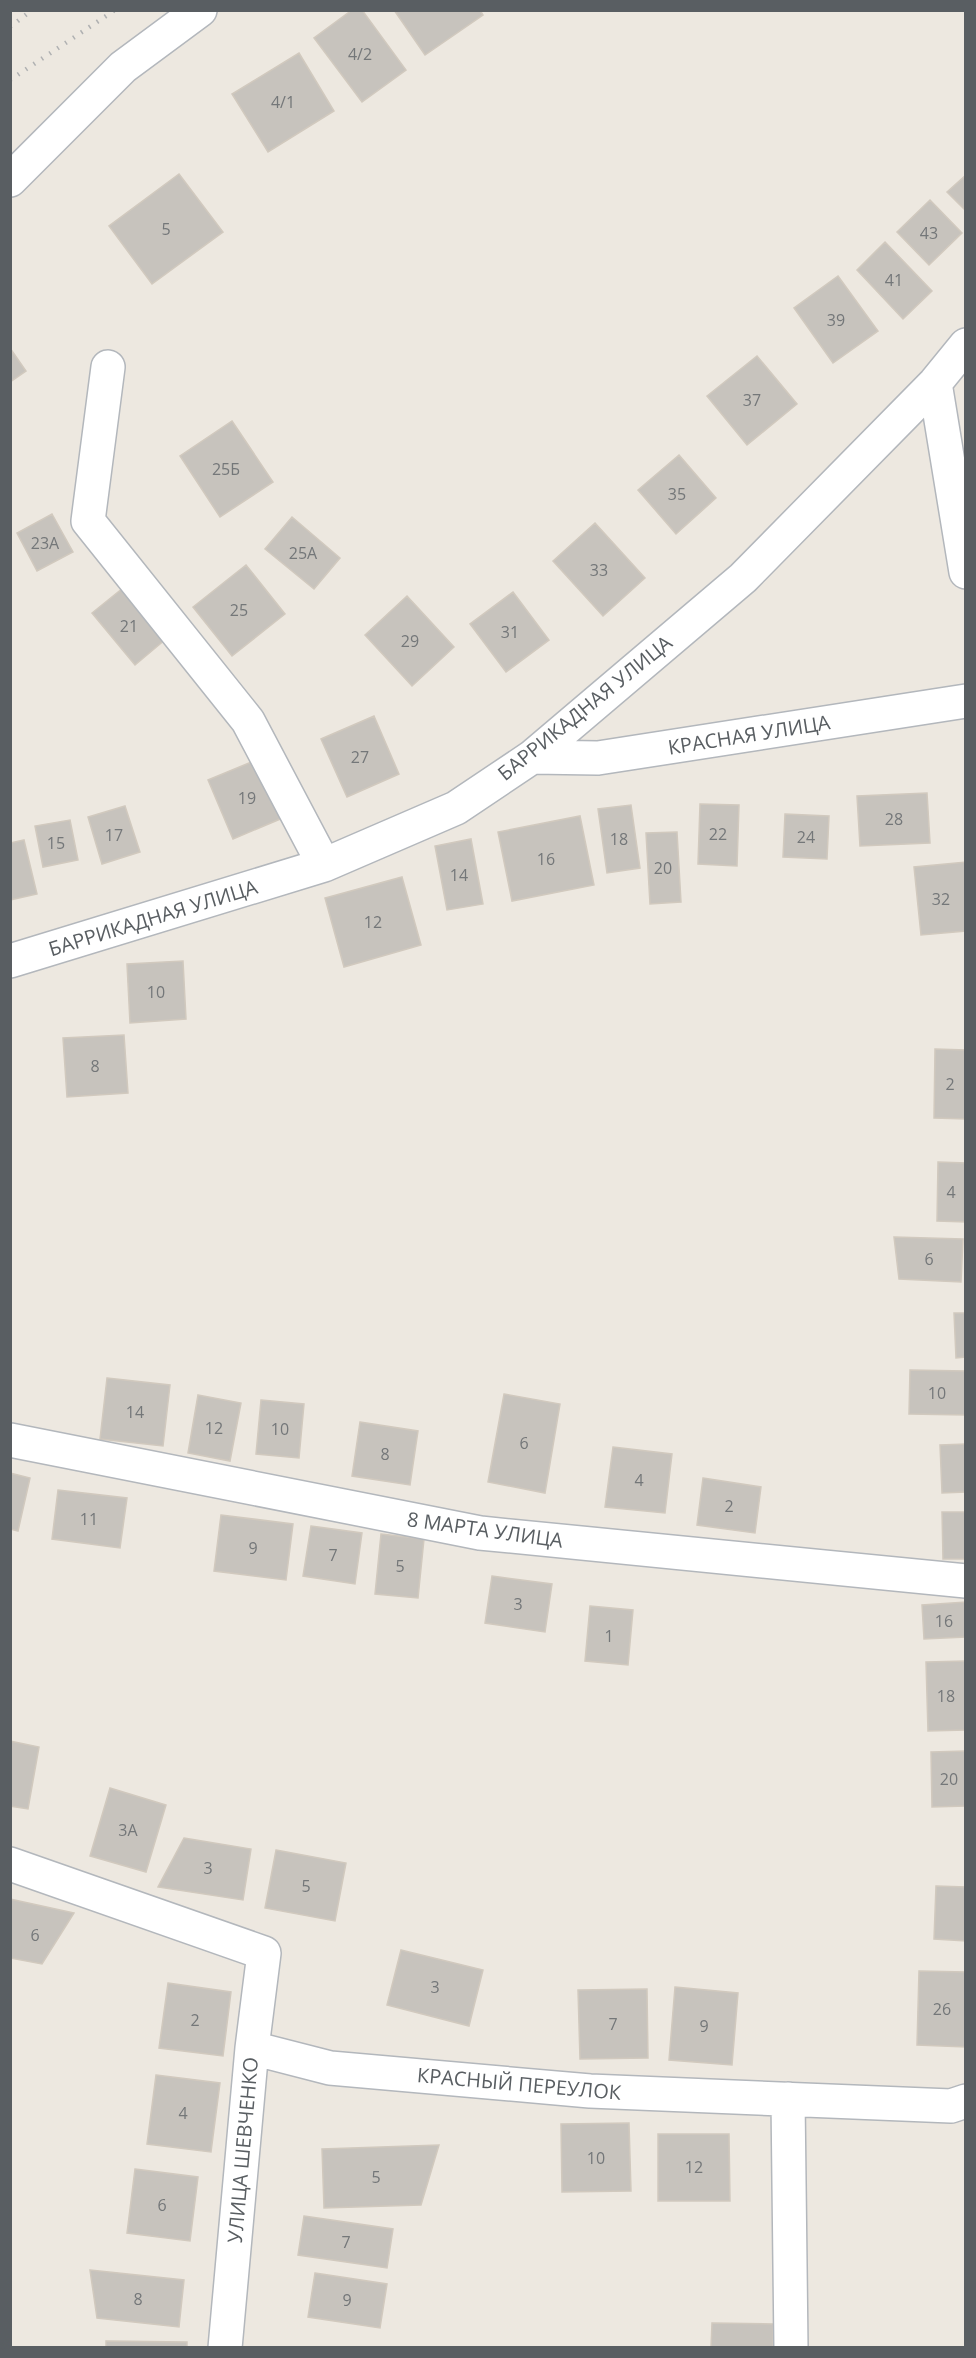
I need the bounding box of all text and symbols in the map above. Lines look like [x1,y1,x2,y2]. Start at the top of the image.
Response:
house number: 4/2 [348,43,372,65]
house number: 4/1 [271,91,295,113]
house number: 5 [161,218,171,240]
house number: 43 [920,222,938,244]
house number: 41 [885,269,903,291]
house number: 39 [827,309,845,331]
house number: 37 [743,389,761,411]
house number: 25Б [212,458,240,480]
house number: 35 [668,483,686,505]
house number: 23А [31,532,60,554]
house number: 25А [289,542,318,564]
house number: 33 [590,559,608,581]
house number: 25 [230,599,248,621]
house number: 21 [120,615,138,637]
house number: 31 [501,621,519,643]
street label: БАРРИКАДНАЯ УЛИЦА [492,629,678,786]
house number: 29 [401,630,419,652]
street label: КРАСНАЯ УЛИЦА [666,708,832,761]
house number: 27 [351,746,369,768]
house number: 19 [238,787,256,809]
house number: 28 [885,808,903,830]
house number: 22 [709,823,727,845]
house number: 17 [105,824,123,846]
house number: 24 [797,826,815,848]
house number: 18 [610,828,628,850]
house number: 15 [47,832,65,854]
house number: 16 [537,848,555,870]
house number: 20 [654,857,672,879]
house number: 14 [450,864,468,886]
street label: БАРРИКАДНАЯ УЛИЦА [45,873,261,962]
house number: 32 [932,888,950,910]
house number: 12 [364,911,382,933]
house number: 10 [147,981,165,1003]
house number: 8 [90,1055,100,1077]
house number: 2 [945,1073,955,1095]
house number: 4 [946,1181,956,1203]
house number: 6 [924,1248,934,1270]
house number: 10 [928,1382,946,1404]
house number: 14 [126,1401,144,1423]
house number: 12 [205,1417,223,1439]
house number: 10 [271,1418,289,1440]
house number: 6 [519,1432,529,1454]
house number: 8 [380,1443,390,1465]
house number: 4 [634,1469,644,1491]
house number: 2 [724,1495,734,1517]
street label: 8 МАРТА УЛИЦА [405,1505,565,1554]
house number: 11 [80,1508,98,1530]
house number: 9 [248,1537,258,1559]
house number: 7 [328,1544,338,1566]
house number: 5 [395,1555,405,1577]
house number: 3 [513,1593,523,1615]
house number: 16 [935,1610,953,1632]
house number: 1 [604,1625,614,1647]
house number: 18 [937,1685,955,1707]
house number: 20 [940,1768,958,1790]
house number: 3А [118,1819,139,1841]
house number: 3 [203,1857,213,1879]
house number: 5 [301,1875,311,1897]
house number: 6 [30,1924,40,1946]
house number: 3 [430,1976,440,1998]
house number: 26 [933,1998,951,2020]
house number: 2 [190,2009,200,2031]
house number: 7 [608,2013,618,2035]
house number: 9 [699,2015,709,2037]
street label: УЛИЦА ШЕВЧЕНКО [221,2056,264,2244]
street label: КРАСНЫЙ ПЕРЕУЛОК [416,2061,623,2106]
house number: 4 [178,2102,188,2124]
house number: 10 [587,2147,605,2169]
house number: 12 [685,2156,703,2178]
house number: 5 [371,2166,381,2188]
house number: 6 [157,2194,167,2216]
house number: 7 [341,2231,351,2253]
house number: 8 [133,2288,143,2310]
house number: 9 [342,2289,352,2311]

